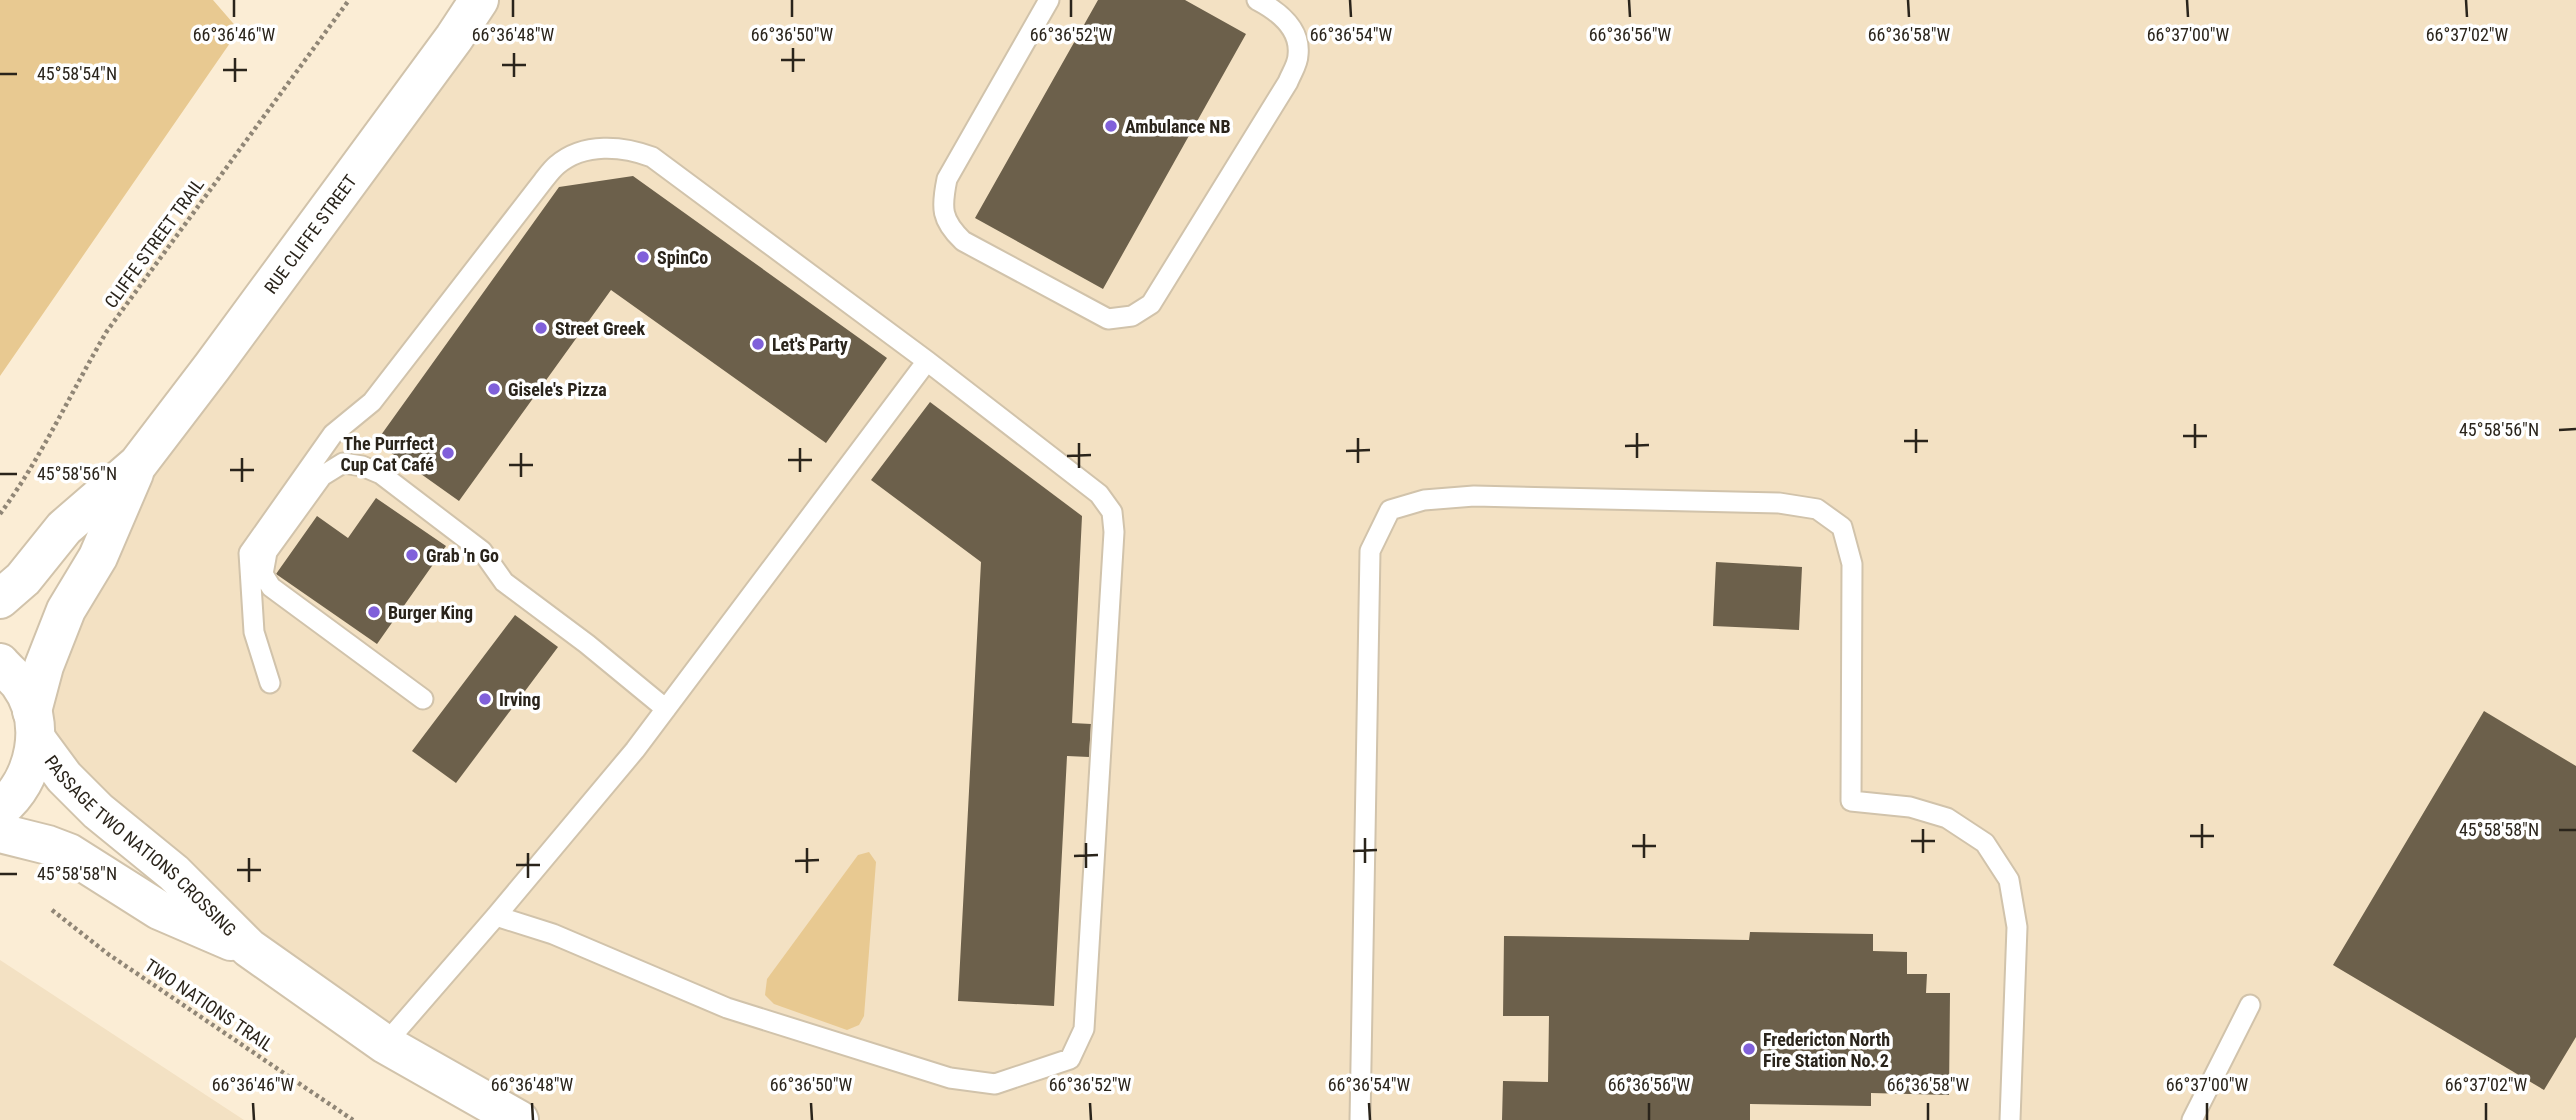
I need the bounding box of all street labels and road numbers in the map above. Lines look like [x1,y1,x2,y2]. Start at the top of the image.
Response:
street label: RUE CLIFFE STREET [259,170,361,297]
street label: CLIFFE STREET TRAIL [100,174,208,312]
street label: PASSAGE TWO NATIONS CROSSING [41,751,241,940]
street label: TWO NATIONS TRAIL [141,954,277,1056]

